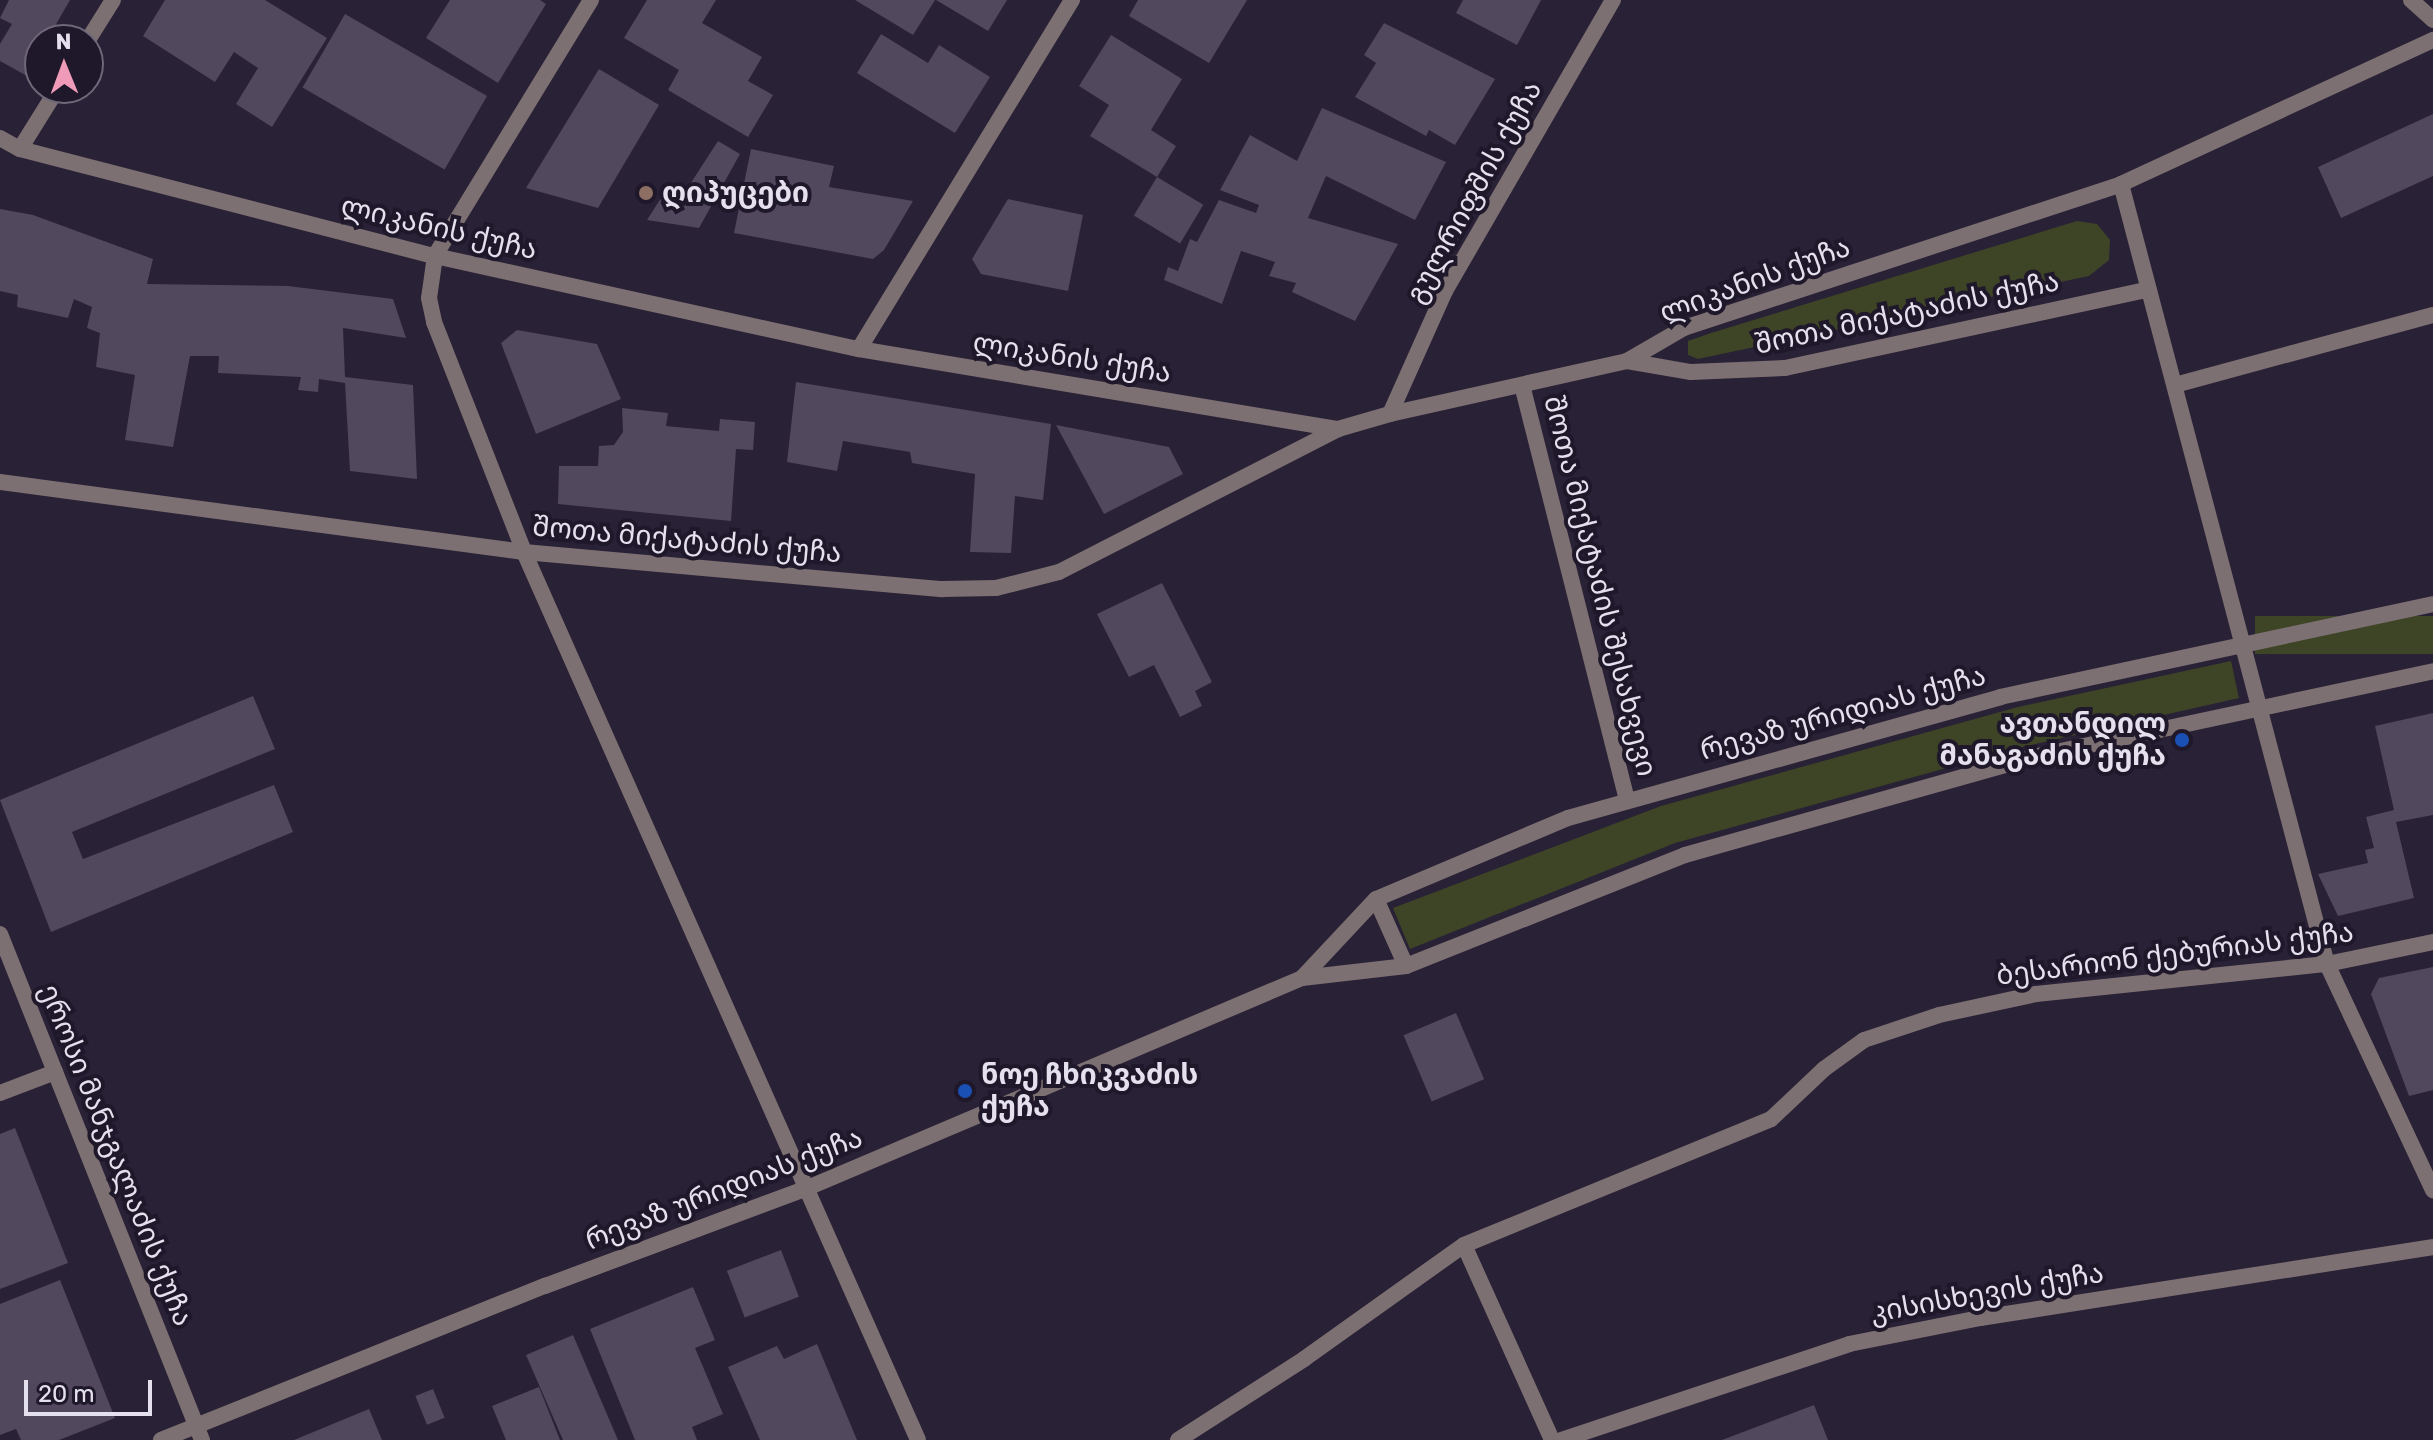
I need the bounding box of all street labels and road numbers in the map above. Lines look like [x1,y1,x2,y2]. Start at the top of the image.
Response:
street label: გულრიფშის ქუჩა [1399,75,1549,309]
street label: ლიკანის ქუჩა [338,189,540,267]
street label: ლიკანის ქუჩა [1655,230,1855,330]
street label: შოთა მიქატაძის ქუჩა [1752,264,2062,362]
street label: ლიკანის ქუჩა [971,326,1173,390]
street label: შოთა მიქატაძის შესახვევი [1536,392,1664,780]
street label: შოთა მიქატაძის ქუჩა [531,510,843,570]
street label: რევაზ ურიდიას ქუჩა [1697,659,1989,767]
street label: ბესარიონ ქებურიას ქუჩა [1994,915,2356,993]
street label: ეროსი მანჯგალაძის ქუჩა [32,979,200,1331]
street label: რევაზ ურიდიას ქუჩა [581,1121,867,1257]
street label: კისისხევის ქუჩა [1868,1256,2106,1330]

